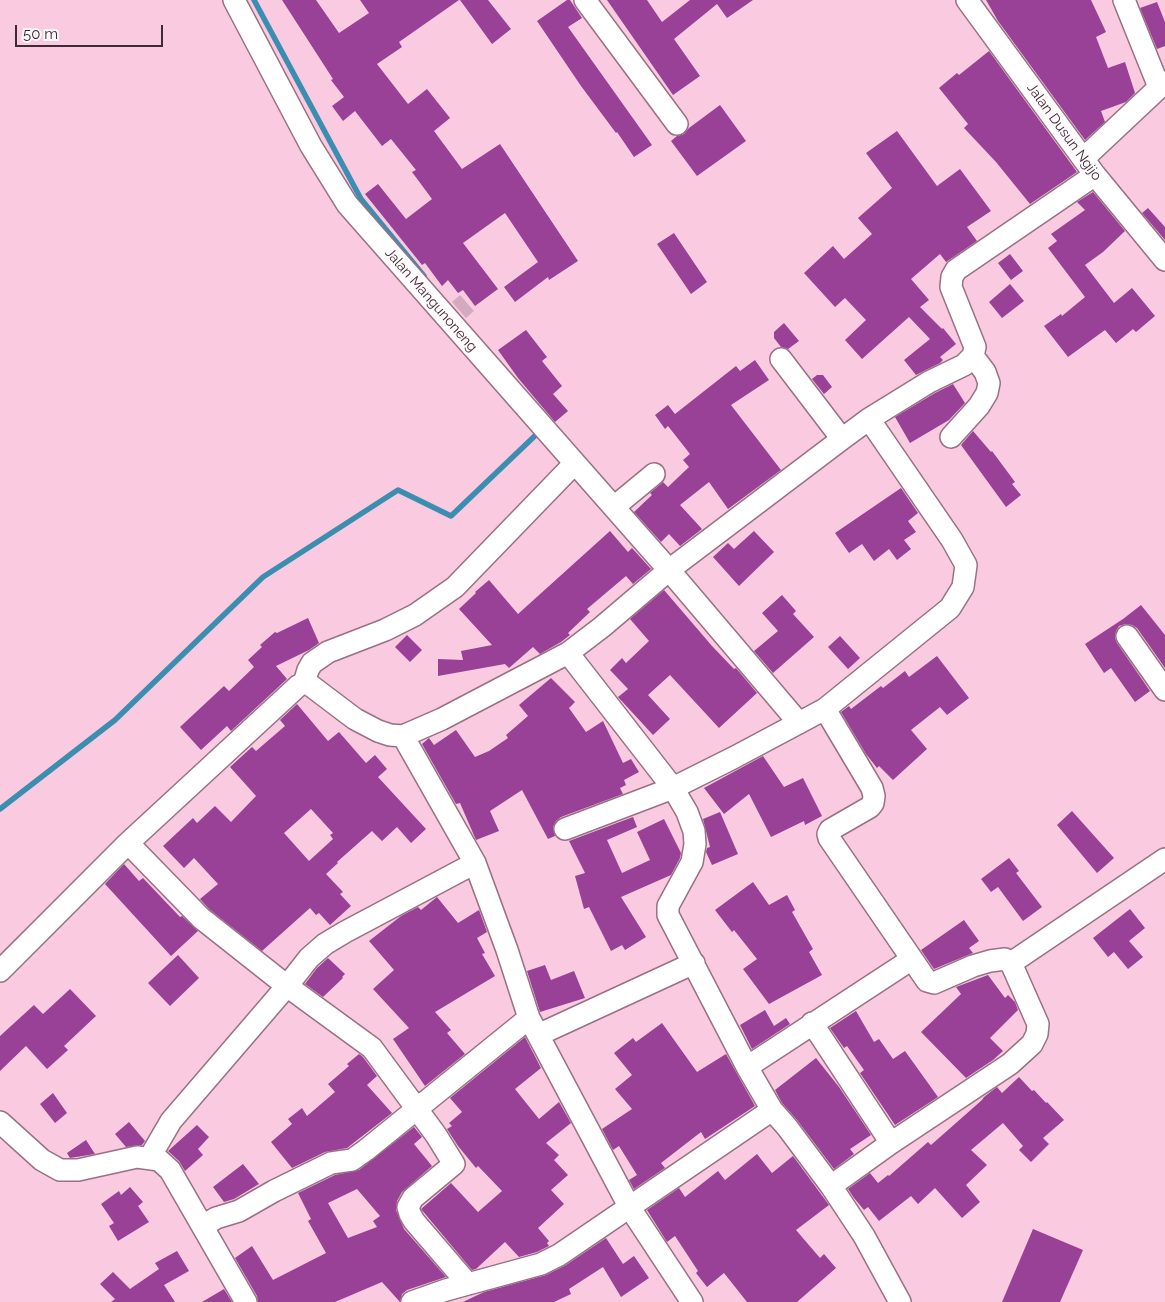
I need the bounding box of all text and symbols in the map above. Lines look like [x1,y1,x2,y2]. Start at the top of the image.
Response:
scale bar [18,15,165,47]
text: 50 m [23,25,58,43]
street label: Jalan Dusun Ngijo [1023,80,1105,184]
street label: Jalan Mangunoneng [381,245,481,355]

